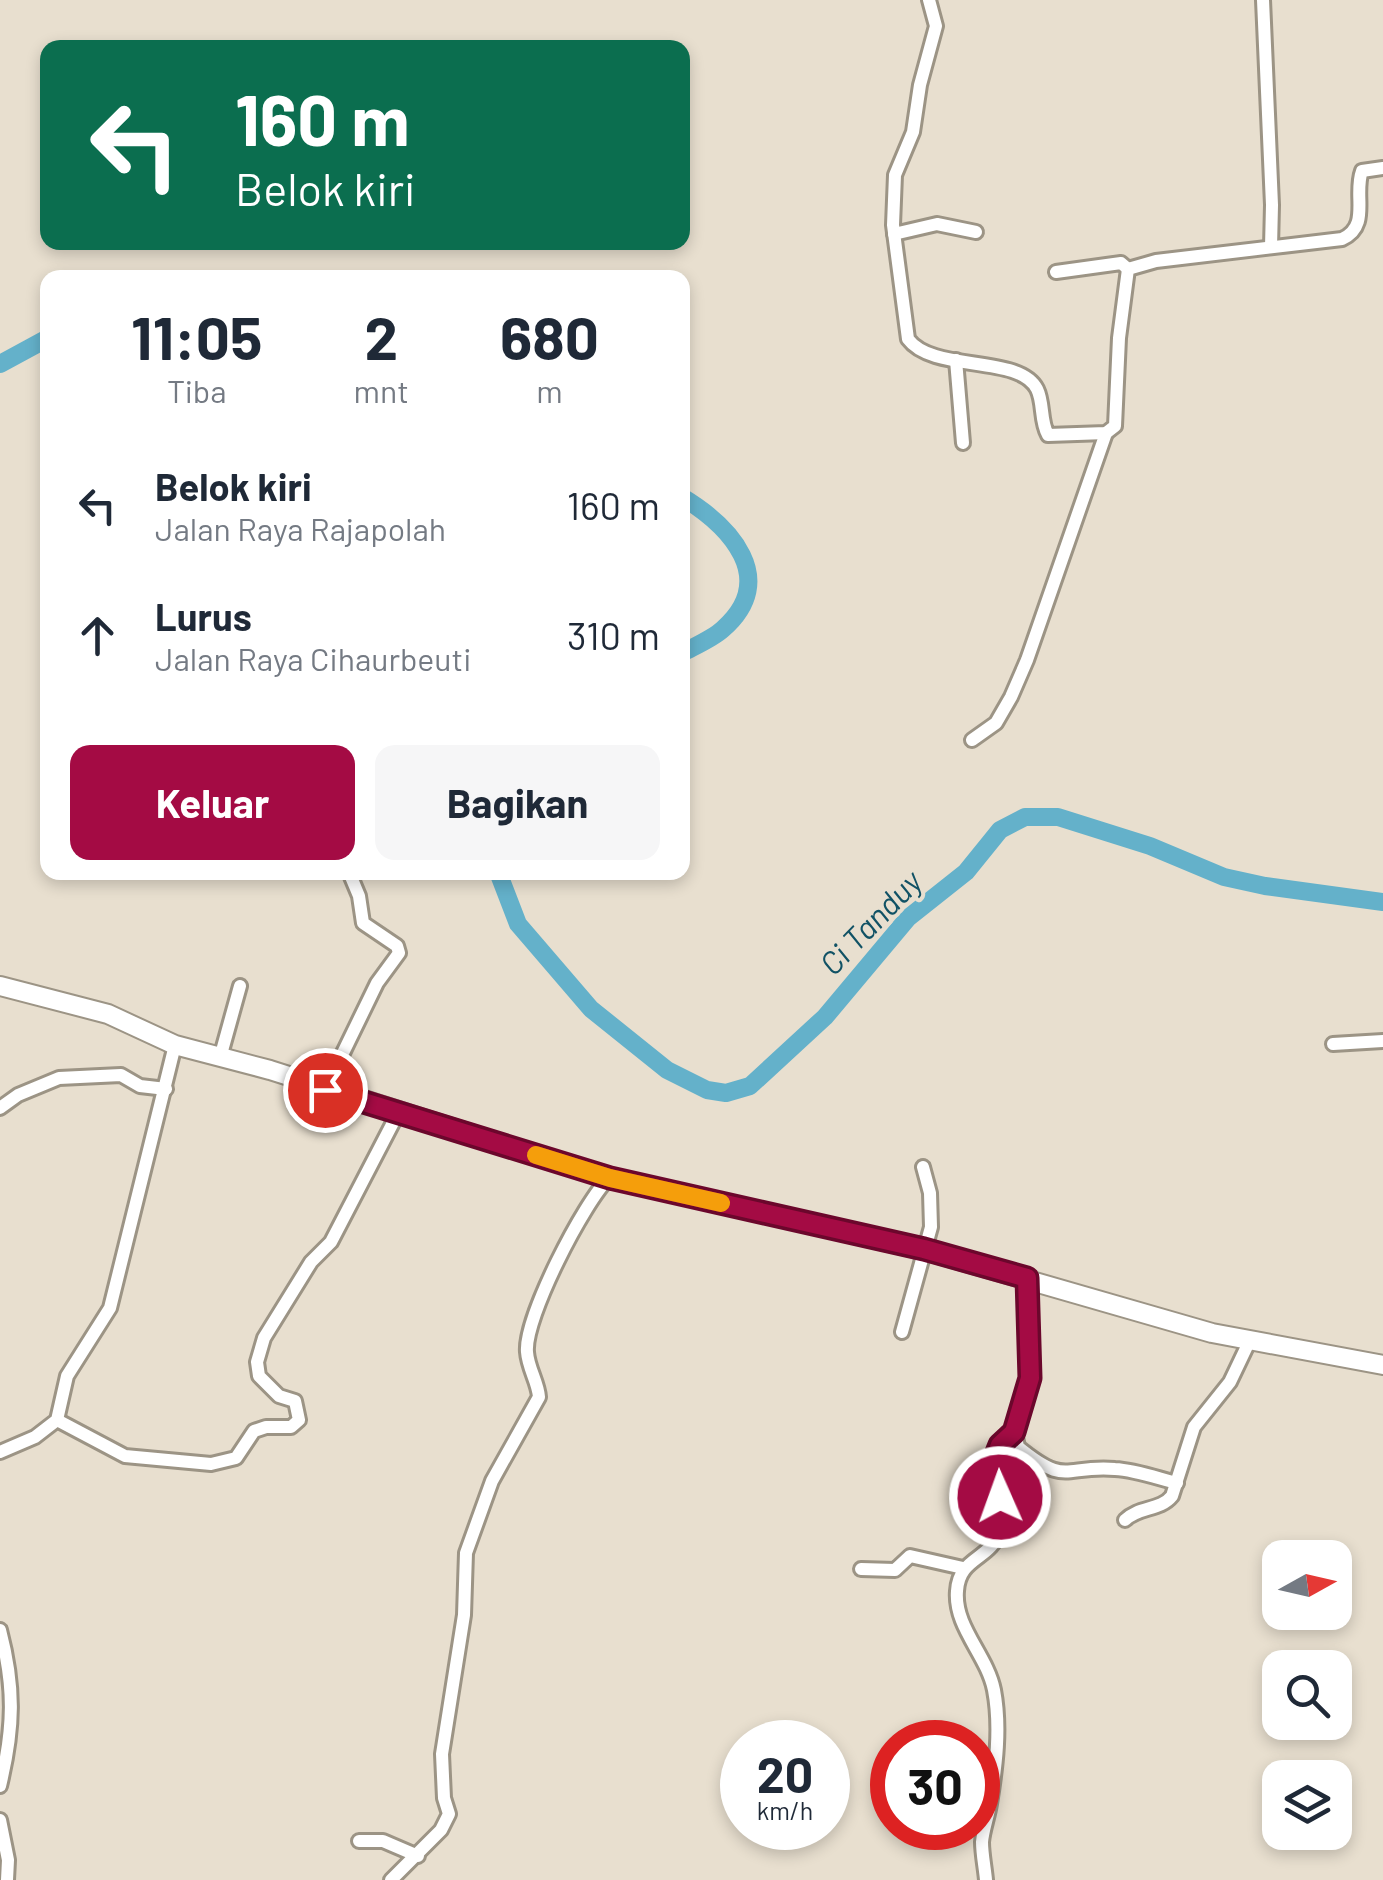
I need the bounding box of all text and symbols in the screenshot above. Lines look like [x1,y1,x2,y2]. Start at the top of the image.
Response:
text: 160 m [235,76,410,160]
icon: left [70,80,200,210]
text: Belok kiri [235,161,416,215]
text: 11:05 [131,300,262,372]
text: 2 [364,300,398,372]
text: 680 [500,300,599,372]
text: Tiba [167,371,227,409]
text: mnt [354,371,409,409]
text: m [536,371,563,409]
text: Belok kiri [155,463,312,509]
icon: left [70,478,125,533]
text: 160 m [567,482,660,528]
text: Jalan Raya Rajapolah [155,509,446,547]
text: Lurus [155,593,252,639]
icon: ahead [70,608,125,663]
text: 310 m [567,612,660,658]
text: Jalan Raya Cihaurbeuti [155,639,471,677]
button: Keluar [70,745,355,860]
button: Bagikan [375,745,660,860]
water label: Ci Tanduy [811,861,929,982]
pin [283,1048,368,1133]
icon: arrive [298,1063,353,1118]
position arrow [948,1445,1052,1549]
north arrow [1262,1540,1352,1630]
map controls [1262,1540,1352,1850]
button: search [1262,1650,1352,1740]
speed limit sign: 30 [870,1720,1000,1850]
text: 20 [757,1743,813,1803]
button: layers [1262,1760,1352,1850]
text: km/h [757,1795,813,1825]

